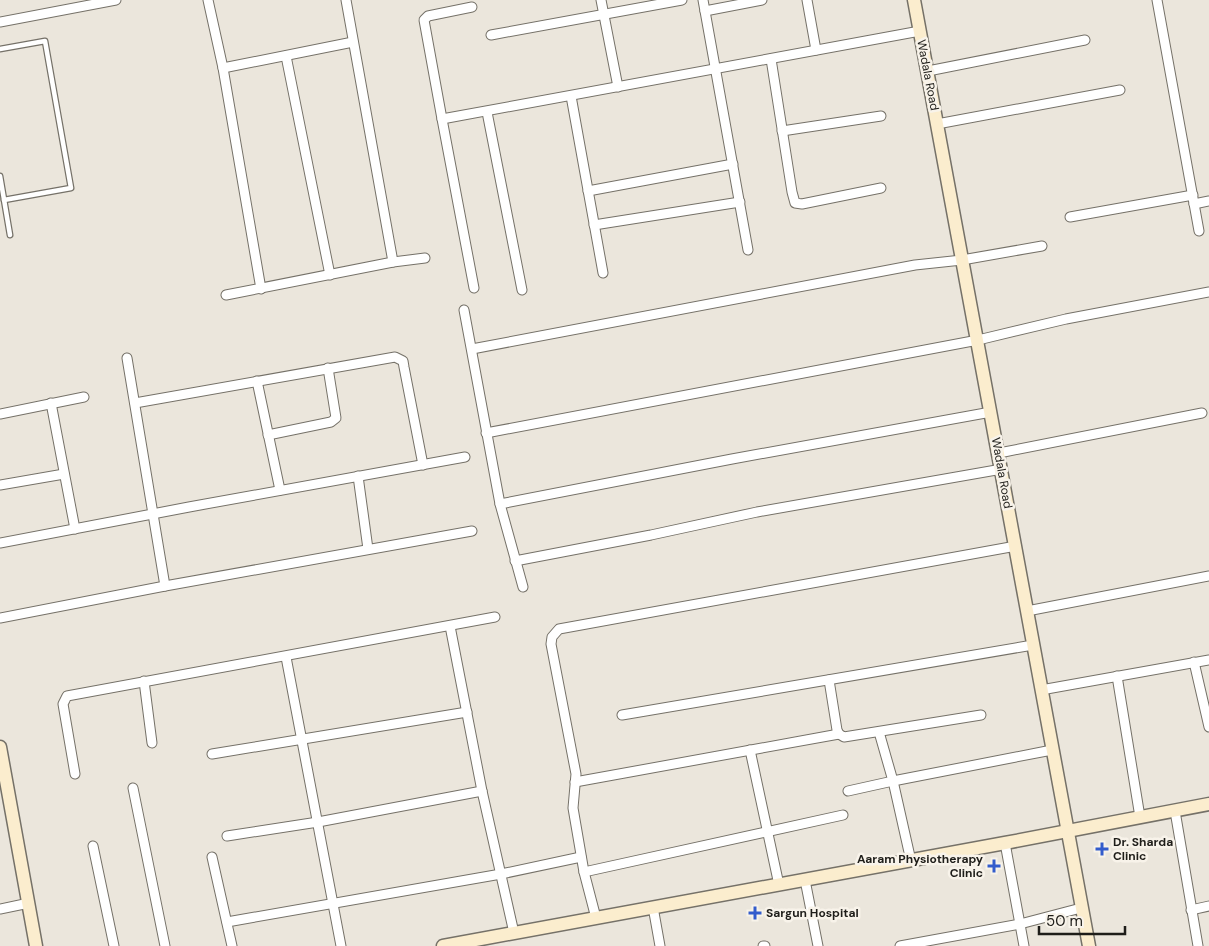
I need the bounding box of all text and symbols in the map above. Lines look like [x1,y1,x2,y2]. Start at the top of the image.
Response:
street label: Wadala Road [913,38,943,112]
street label: Wadala Road [988,436,1016,510]
place label: Dr. Sharda Clinic [1113,834,1173,864]
marker: Dr. Sharda Clinic [1095,842,1109,856]
place label: Aaram Physiotherapy Clinic [857,851,984,881]
marker: Aaram Physiotherapy Clinic [987,859,1001,873]
scale bar [1039,904,1125,936]
place label: Sargun Hospital [766,905,859,921]
marker: Sargun Hospital [748,906,762,920]
text: 50 m [1046,911,1083,931]

